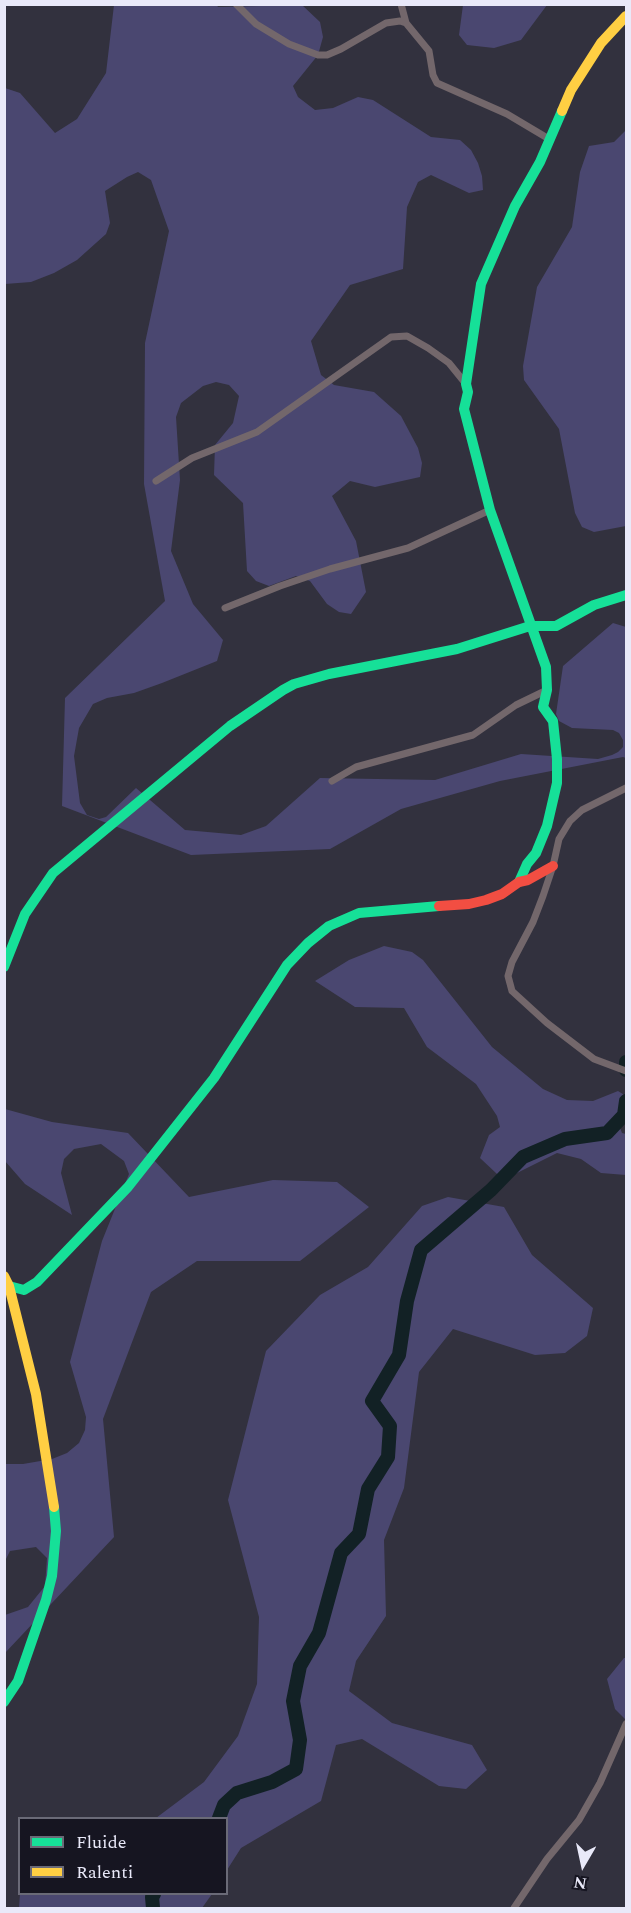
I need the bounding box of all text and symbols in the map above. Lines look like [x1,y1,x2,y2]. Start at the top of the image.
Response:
legend [18,1817,228,1895]
text: Fluide [76,1829,127,1856]
north arrow [553,1835,613,1895]
text: Ralenti [76,1859,133,1886]
text: N [572,1870,589,1896]

